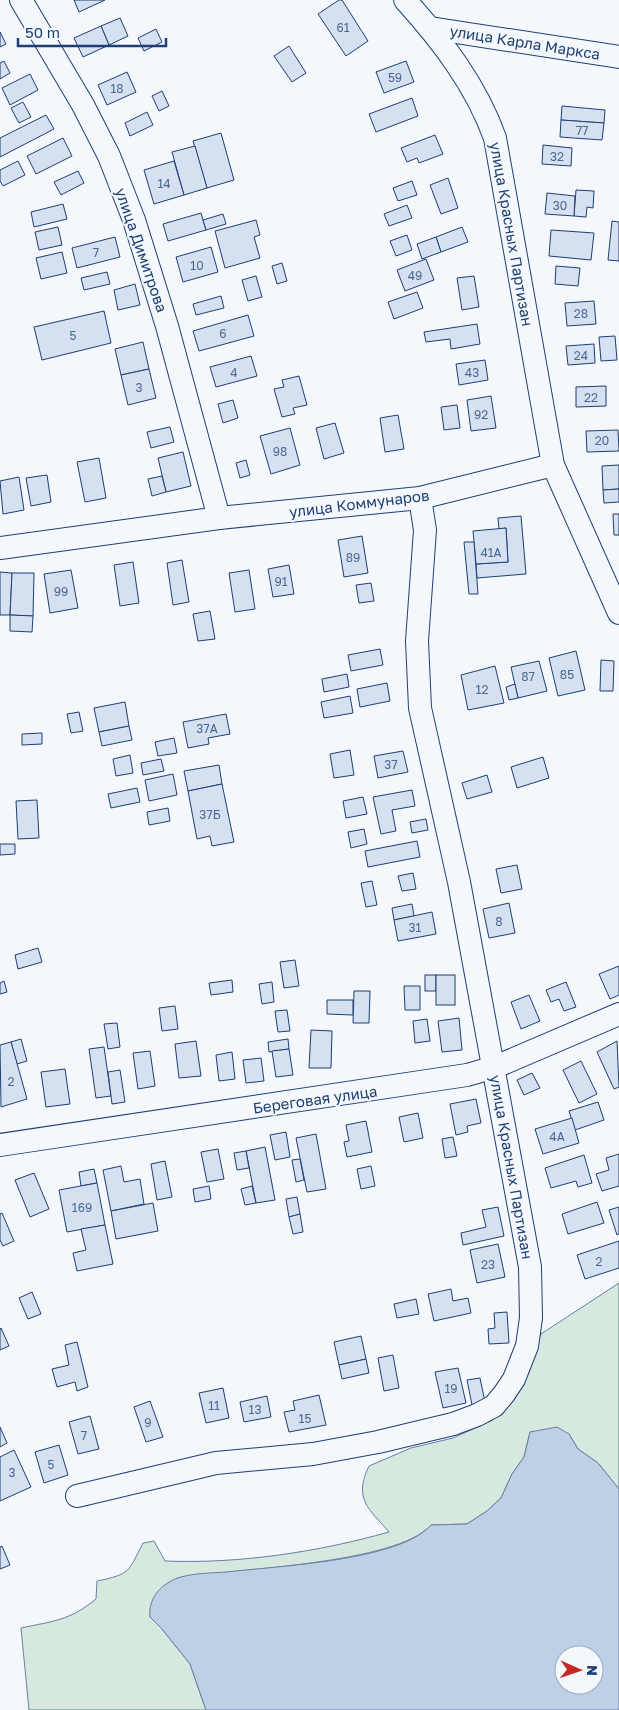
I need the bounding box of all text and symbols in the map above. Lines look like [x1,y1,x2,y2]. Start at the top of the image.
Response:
scale bar [18,15,165,47]
house number: 61 [336,20,350,35]
street label: улица Карла Маркса [448,21,602,63]
text: 50 m [25,23,60,41]
house number: 59 [388,70,402,85]
house number: 18 [110,81,124,96]
house number: 77 [576,123,588,138]
street label: улица Красных Партизан [487,140,537,328]
house number: 32 [550,149,564,164]
house number: 14 [157,176,171,191]
street label: улица Димитрова [112,185,172,315]
house number: 30 [553,198,567,213]
house number: 7 [93,245,99,260]
house number: 10 [190,258,204,273]
house number: 49 [408,268,422,283]
house number: 28 [574,306,588,321]
house number: 6 [219,326,227,341]
house number: 5 [70,328,77,343]
house number: 24 [574,348,588,363]
house number: 4 [230,365,238,380]
house number: 43 [465,365,479,380]
house number: 3 [135,380,143,395]
house number: 22 [584,390,598,405]
house number: 92 [474,407,488,422]
house number: 20 [595,433,609,448]
house number: 98 [273,444,287,459]
street label: улица Коммунаров [288,485,430,521]
house number: 41А [480,545,502,560]
house number: 89 [346,550,360,565]
house number: 91 [274,574,288,589]
house number: 99 [54,584,68,599]
house number: 85 [560,667,574,682]
house number: 87 [521,669,535,684]
house number: 12 [476,682,488,697]
house number: 37А [196,721,218,736]
house number: 37 [384,757,398,772]
house number: 37Б [199,807,221,822]
house number: 8 [495,914,503,929]
house number: 31 [409,920,422,935]
street label: улица Красных Партизан [487,1073,537,1261]
house number: 2 [8,1074,15,1089]
street label: Береговая улица [252,1081,378,1117]
house number: 4А [549,1129,565,1144]
house number: 169 [72,1200,92,1215]
house number: 2 [596,1254,603,1269]
house number: 23 [481,1257,495,1272]
house number: 19 [444,1381,458,1396]
house number: 11 [208,1398,220,1413]
house number: 13 [249,1402,261,1417]
house number: 15 [299,1411,311,1426]
house number: 9 [144,1415,152,1430]
house number: 7 [81,1428,87,1443]
house number: 5 [48,1457,55,1472]
house number: 3 [8,1465,16,1480]
north arrow [554,1645,604,1695]
text: N [584,1665,601,1676]

